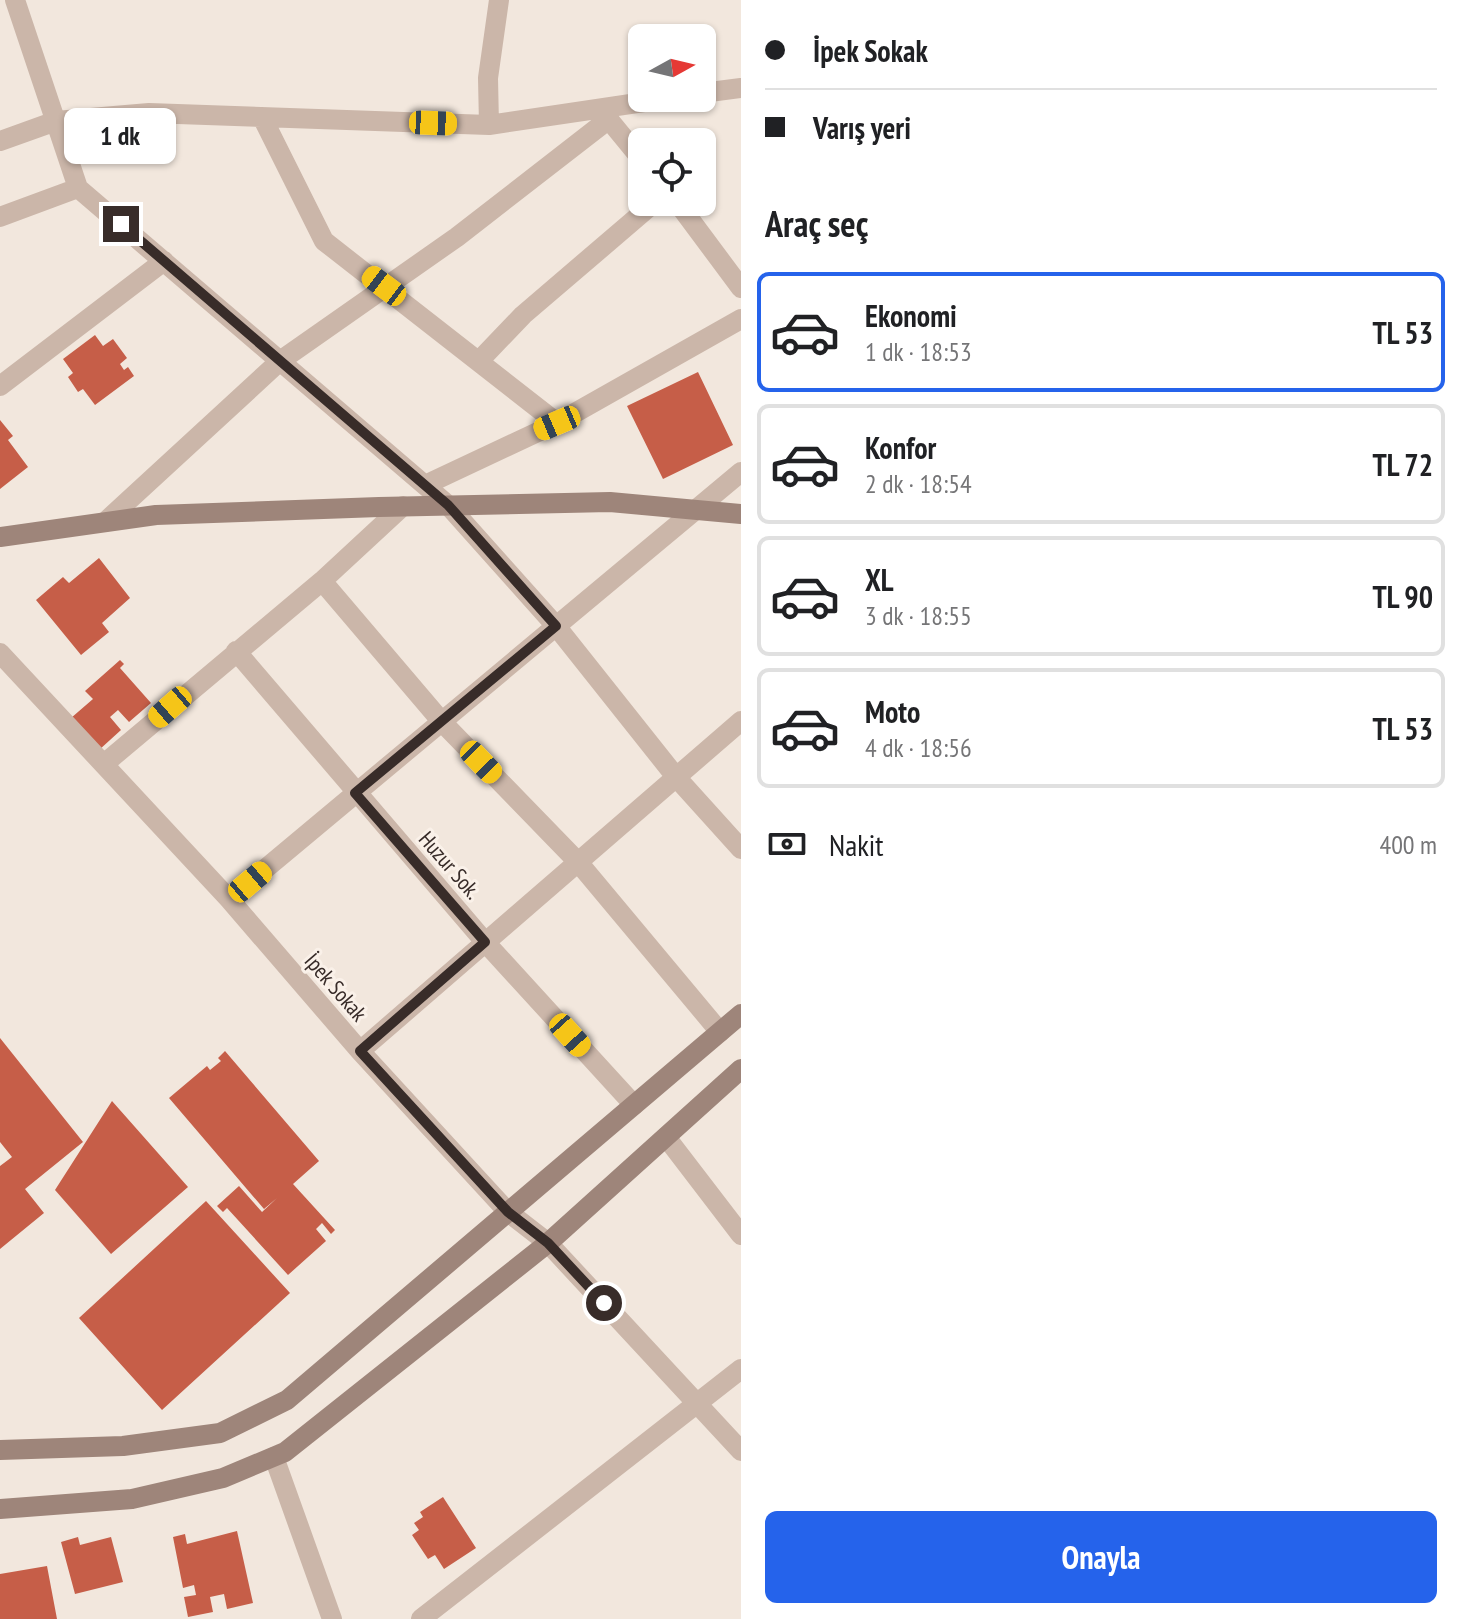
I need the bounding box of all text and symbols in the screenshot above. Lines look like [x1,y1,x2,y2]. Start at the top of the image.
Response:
north arrow [628,24,716,112]
map controls [628,24,716,216]
text: İpek Sokak [813,31,928,70]
callout: 1 dk [65,108,177,164]
text: Varış yeri [813,108,911,147]
car [409,110,457,136]
text: 1 dk [100,119,140,152]
button: locate [628,128,716,216]
text: Araç seç [765,200,868,247]
route end [103,206,139,242]
car [358,262,410,310]
icon: car [769,296,841,368]
text: Ekonomi [865,296,957,335]
text: TL 53 [1373,313,1433,352]
text: 1 dk · 18:53 [865,335,972,368]
car [530,403,584,443]
icon: car [769,428,841,500]
text: Konfor [865,428,936,467]
text: TL 72 [1373,445,1433,484]
text: 2 dk · 18:54 [865,467,972,500]
icon: car [769,560,841,632]
text: XL [865,560,894,599]
text: TL 90 [1373,577,1433,616]
text: 3 dk · 18:55 [865,599,972,632]
car [144,682,196,732]
icon: car [769,692,841,764]
text: Moto [865,692,920,731]
text: TL 53 [1373,709,1433,748]
text: 4 dk · 18:56 [865,731,972,764]
car [456,736,506,788]
icon: cash [765,822,809,866]
street label: Huzur Sok. [413,825,487,905]
text: Nakit [829,825,884,864]
text: 400 m [1379,828,1437,861]
car [224,857,276,907]
street label: İpek Sokak [299,947,374,1027]
car [545,1009,595,1061]
route start [586,1285,622,1321]
button: Onayla [765,1511,1437,1603]

